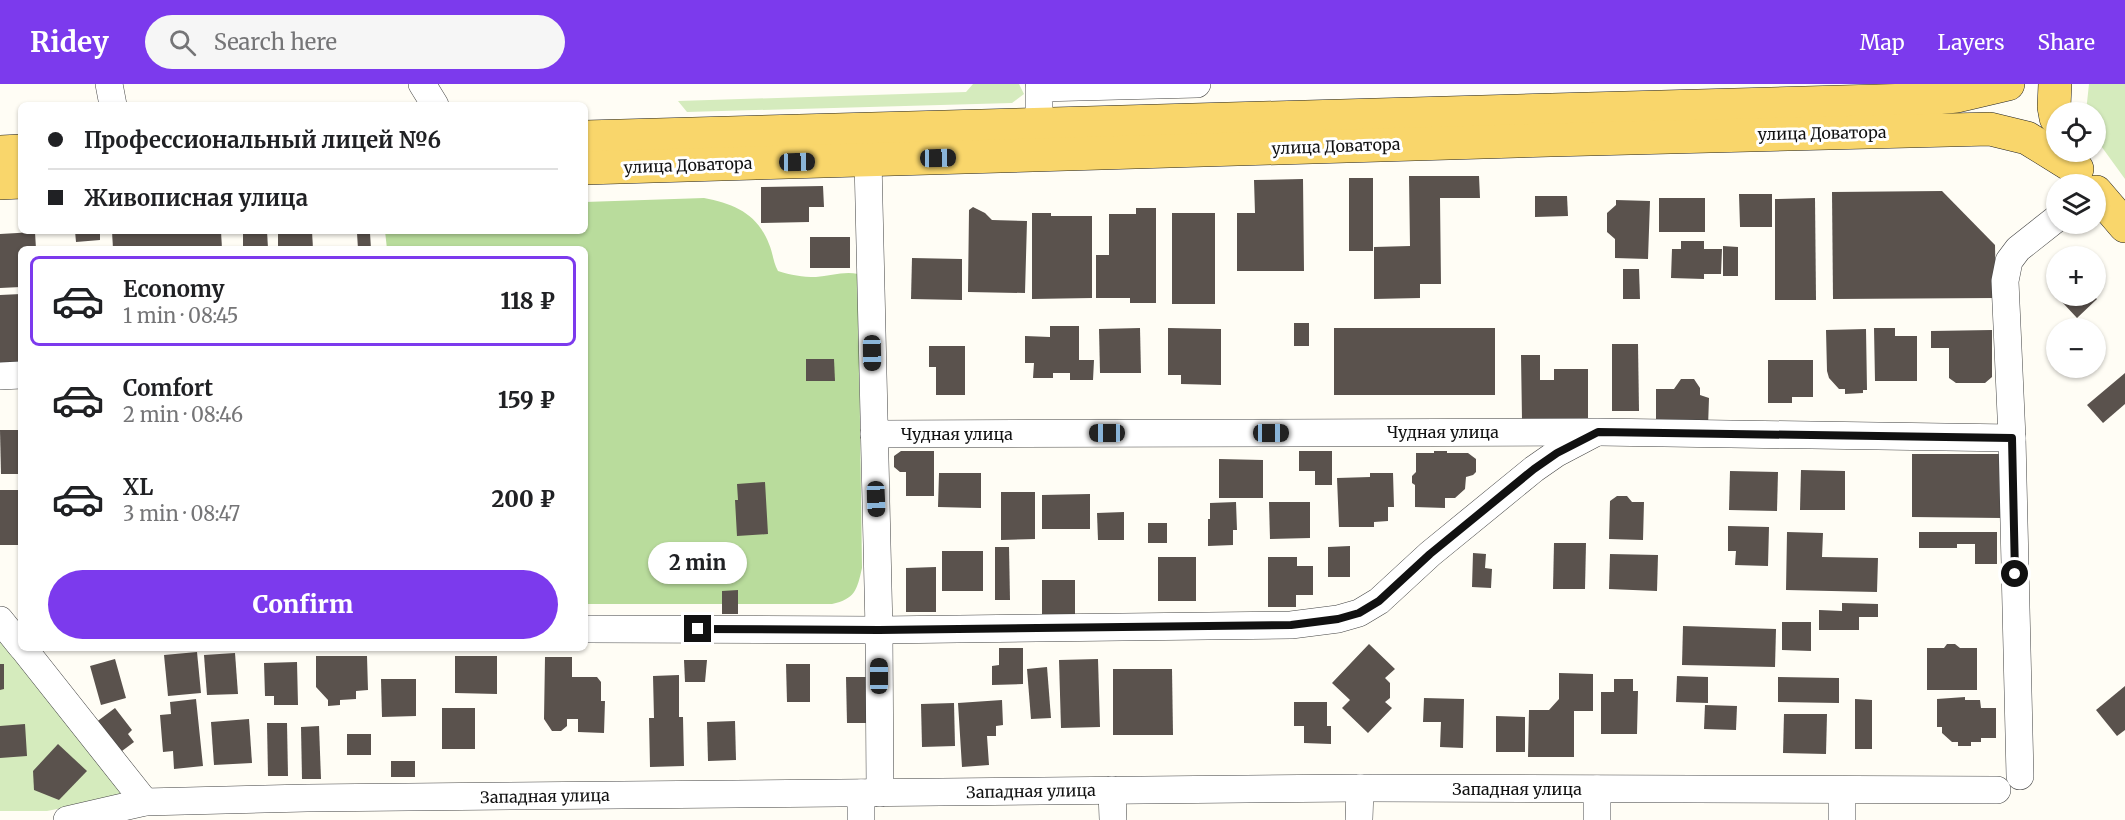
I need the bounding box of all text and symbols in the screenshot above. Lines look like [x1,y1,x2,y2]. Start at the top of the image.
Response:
search box [145,15,565,69]
text: Ridey [30,24,109,60]
icon: search [166,26,199,59]
text: Search here [214,28,337,56]
text: Map [1860,29,1905,56]
text: Layers [1938,29,2005,56]
text: Share [2038,29,2095,56]
map controls [2046,102,2106,378]
button: locate [2046,102,2106,162]
street label: улица Доватора [1757,122,1887,144]
text: Профессиональный лицей №6 [84,126,441,154]
street label: улица Доватора [1271,134,1401,158]
car [920,149,956,167]
street label: улица Доватора [623,153,753,177]
car [779,153,815,171]
button: layers [2046,174,2106,234]
text: Живописная улица [84,184,308,212]
button: + [2046,246,2106,306]
icon: car [51,274,105,328]
text: Economy [123,275,224,303]
text: 118 ₽ [501,287,555,315]
text: 1 min · 08:45 [123,303,238,328]
button: − [2046,318,2106,378]
car [863,335,881,371]
icon: car [51,373,105,427]
text: Comfort [123,374,213,402]
text: 159 ₽ [498,386,555,414]
text: 2 min · 08:46 [123,402,243,427]
street label: Чудная улица [1387,422,1499,442]
street label: Чудная улица [901,424,1013,444]
car [1089,424,1125,442]
car [1253,424,1289,442]
icon: car [51,472,105,526]
text: XL [123,473,153,501]
car [866,481,886,517]
text: 200 ₽ [492,485,555,513]
text: 3 min · 08:47 [123,501,240,526]
callout: 2 min [648,542,748,584]
text: 2 min [669,550,726,575]
route start [2001,560,2028,587]
button: Confirm [48,570,558,639]
route end [684,615,711,642]
car [870,658,888,694]
street label: Западная улица [1452,779,1582,799]
street label: Западная улица [966,780,1096,802]
street label: Западная улица [480,785,610,807]

